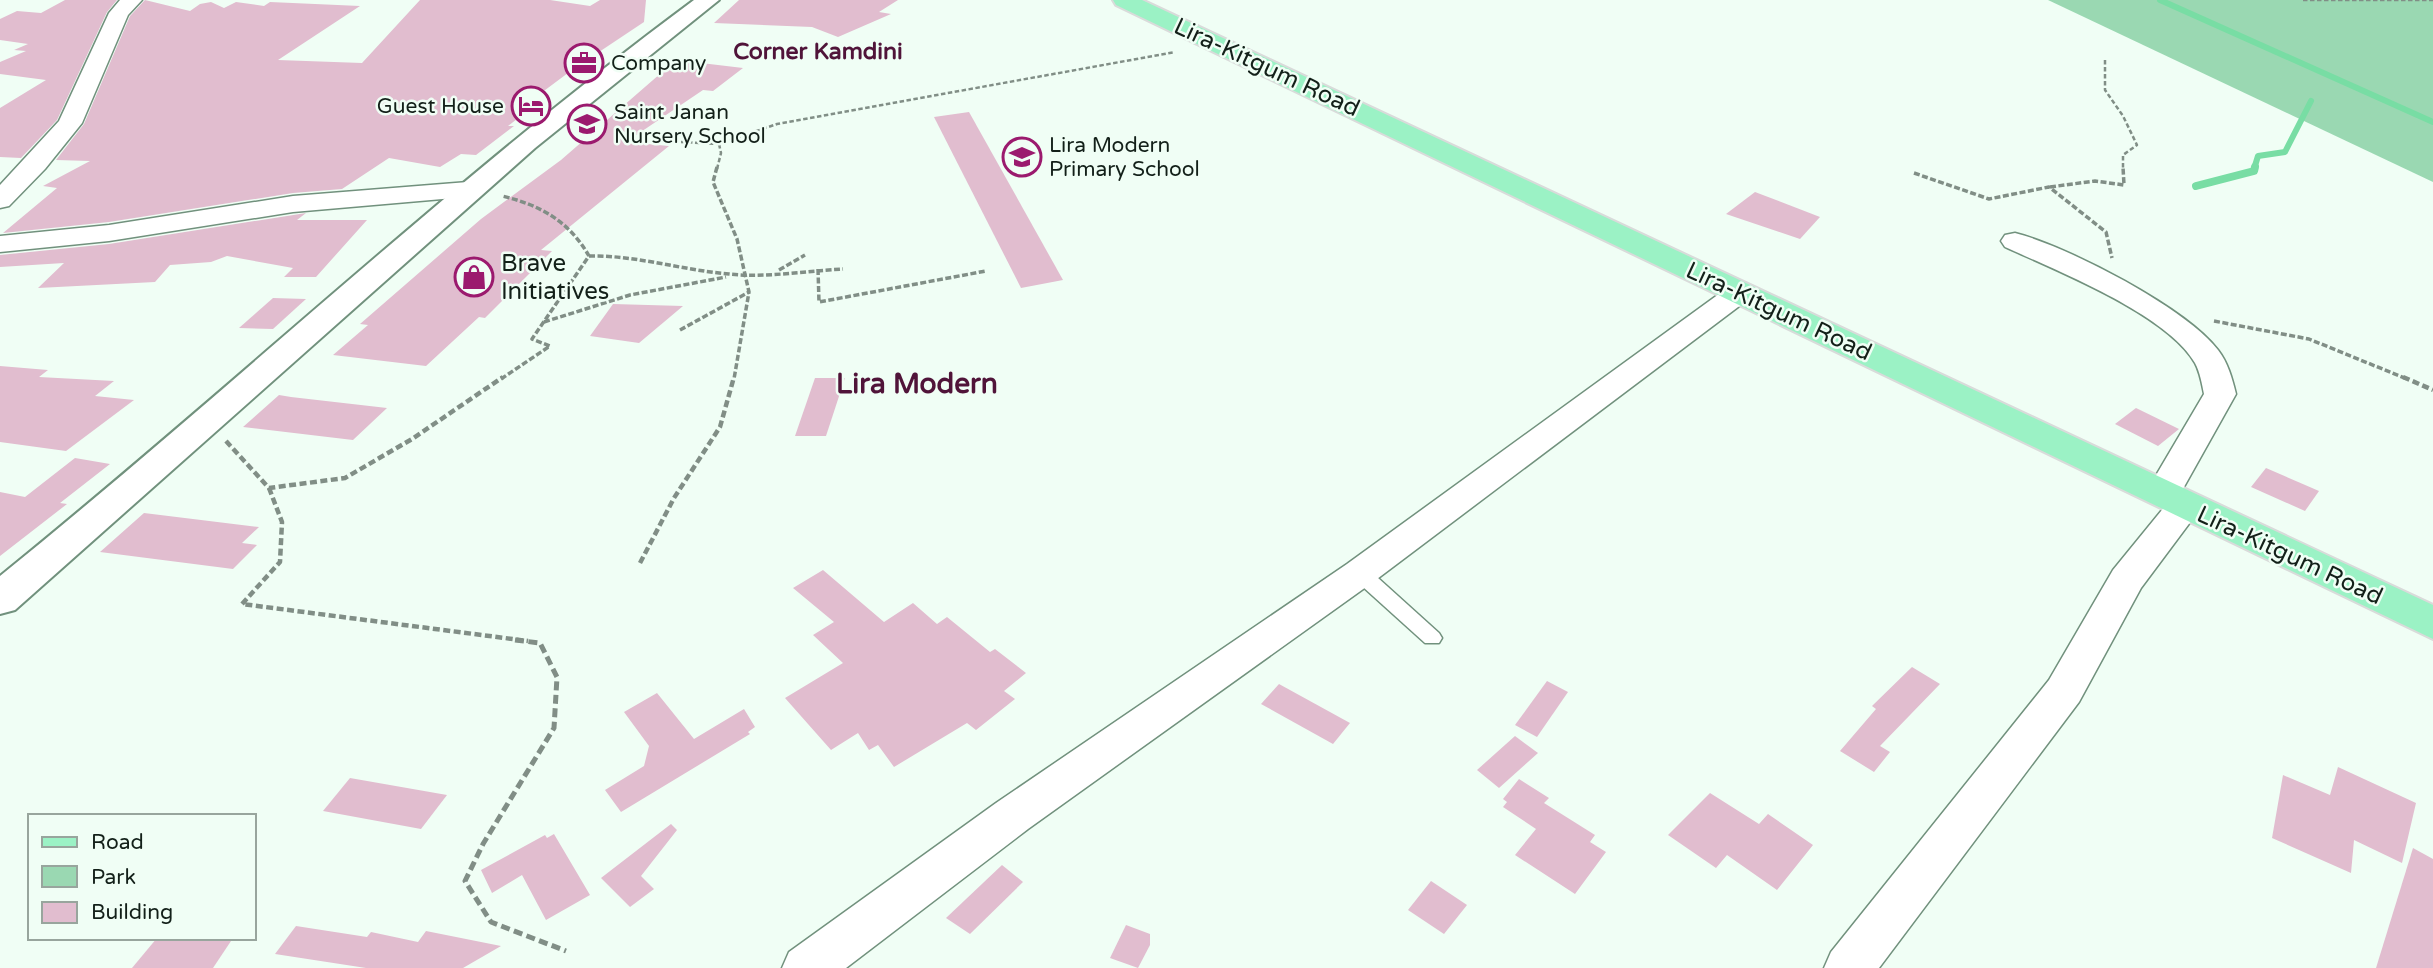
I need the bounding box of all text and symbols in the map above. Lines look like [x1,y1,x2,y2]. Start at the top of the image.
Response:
street label: Lira-Kitgum Road [1169,12,1364,123]
district label: Corner Kamdini [733,38,903,66]
office icon: Company [563,42,605,84]
place label: Company [611,51,706,76]
hotel icon: Guest House [510,85,552,127]
place label: Guest House [377,94,504,119]
place label: Saint Janan Nursery School [614,100,766,149]
school or university icon: Saint Janan Nursery School [566,103,608,145]
place label: Lira Modern Primary School [1049,133,1200,182]
school or university icon: Lira Modern Primary School [1001,136,1043,178]
place label: Brave Initiatives [501,249,609,306]
shop icon: Brave Initiatives [453,256,495,298]
street label: Lira-Kitgum Road [1681,256,1876,367]
district label: Lira Modern [836,367,998,401]
street label: Lira-Kitgum Road [2192,500,2387,611]
legend [28,814,256,940]
text: Road [91,830,144,855]
text: Park [91,865,136,890]
text: Building [91,900,173,925]

